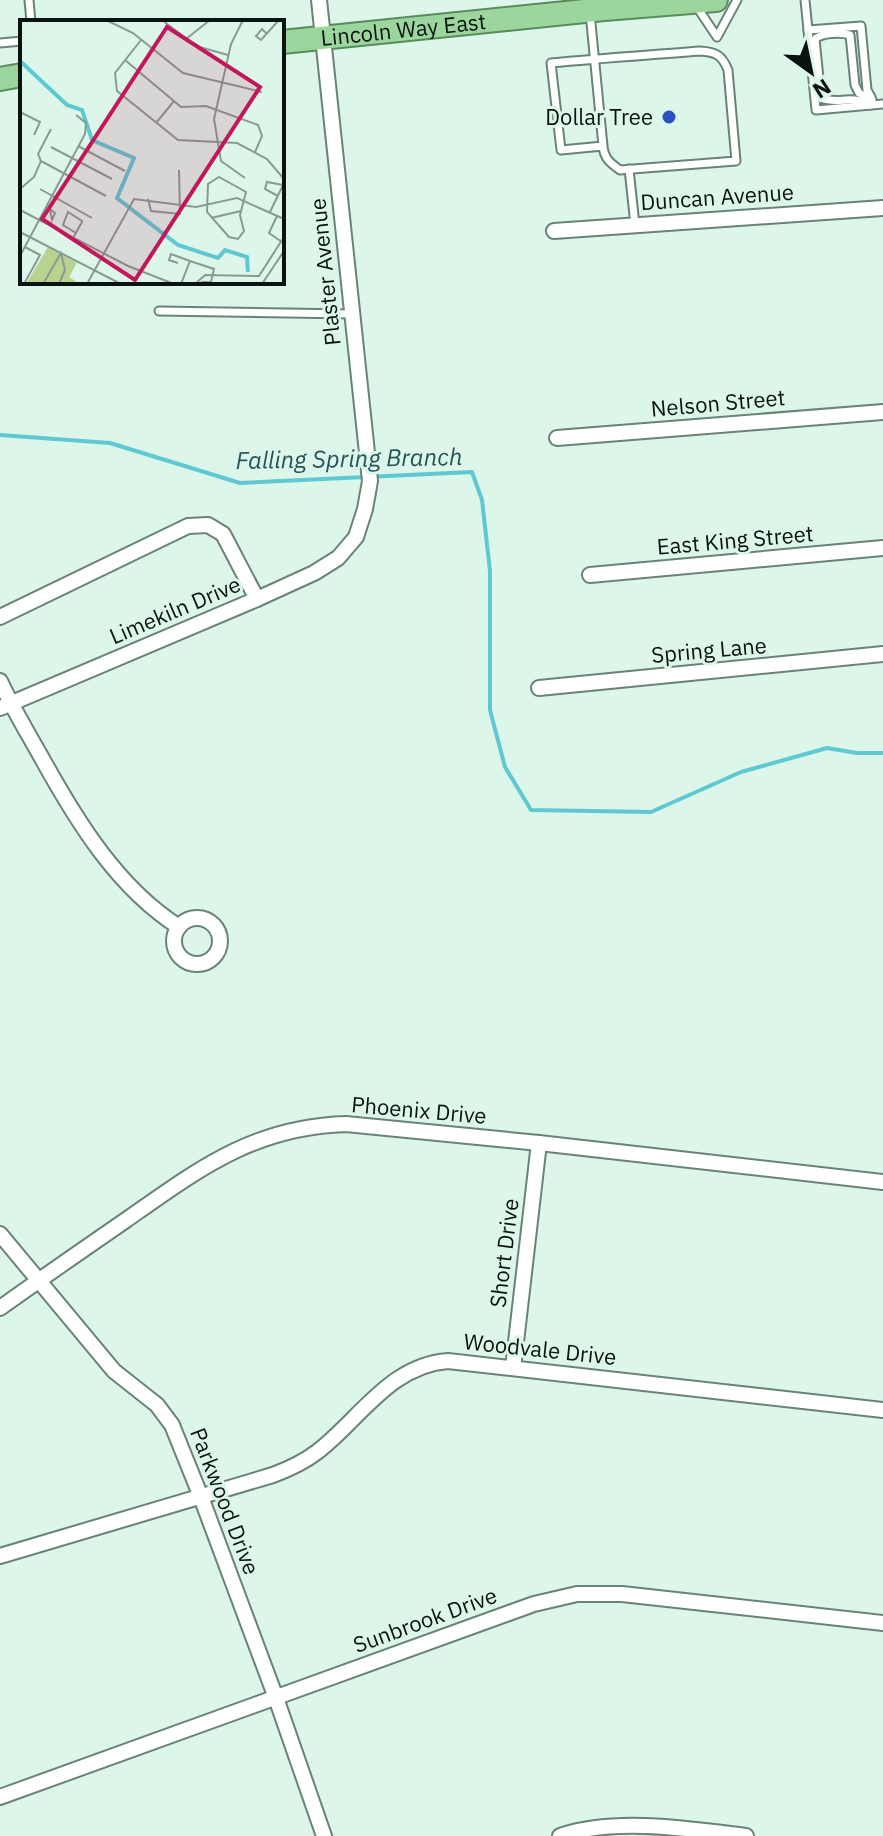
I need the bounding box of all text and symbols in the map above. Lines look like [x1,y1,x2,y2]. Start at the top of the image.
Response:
street label: Lincoln Way East [319,6,487,52]
inset map [20,20,284,284]
north arrow [771,32,851,112]
text: N [808,73,837,106]
place label: Dollar Tree [545,102,653,131]
marker: Dollar Tree [660,108,678,126]
street label: Duncan Avenue [639,177,795,216]
street label: Plaster Avenue [302,197,347,347]
street label: Nelson Street [650,382,786,423]
water label: Falling Spring Branch [235,440,463,476]
street label: East King Street [655,518,814,561]
street label: Limekiln Drive [105,569,245,650]
street label: Spring Lane [650,630,768,669]
street label: Phoenix Drive [350,1089,488,1130]
street label: Short Drive [482,1197,525,1309]
street label: Woodvale Drive [462,1326,618,1371]
street label: Parkwood Drive [184,1423,267,1578]
street label: Sunbrook Drive [349,1580,501,1659]

